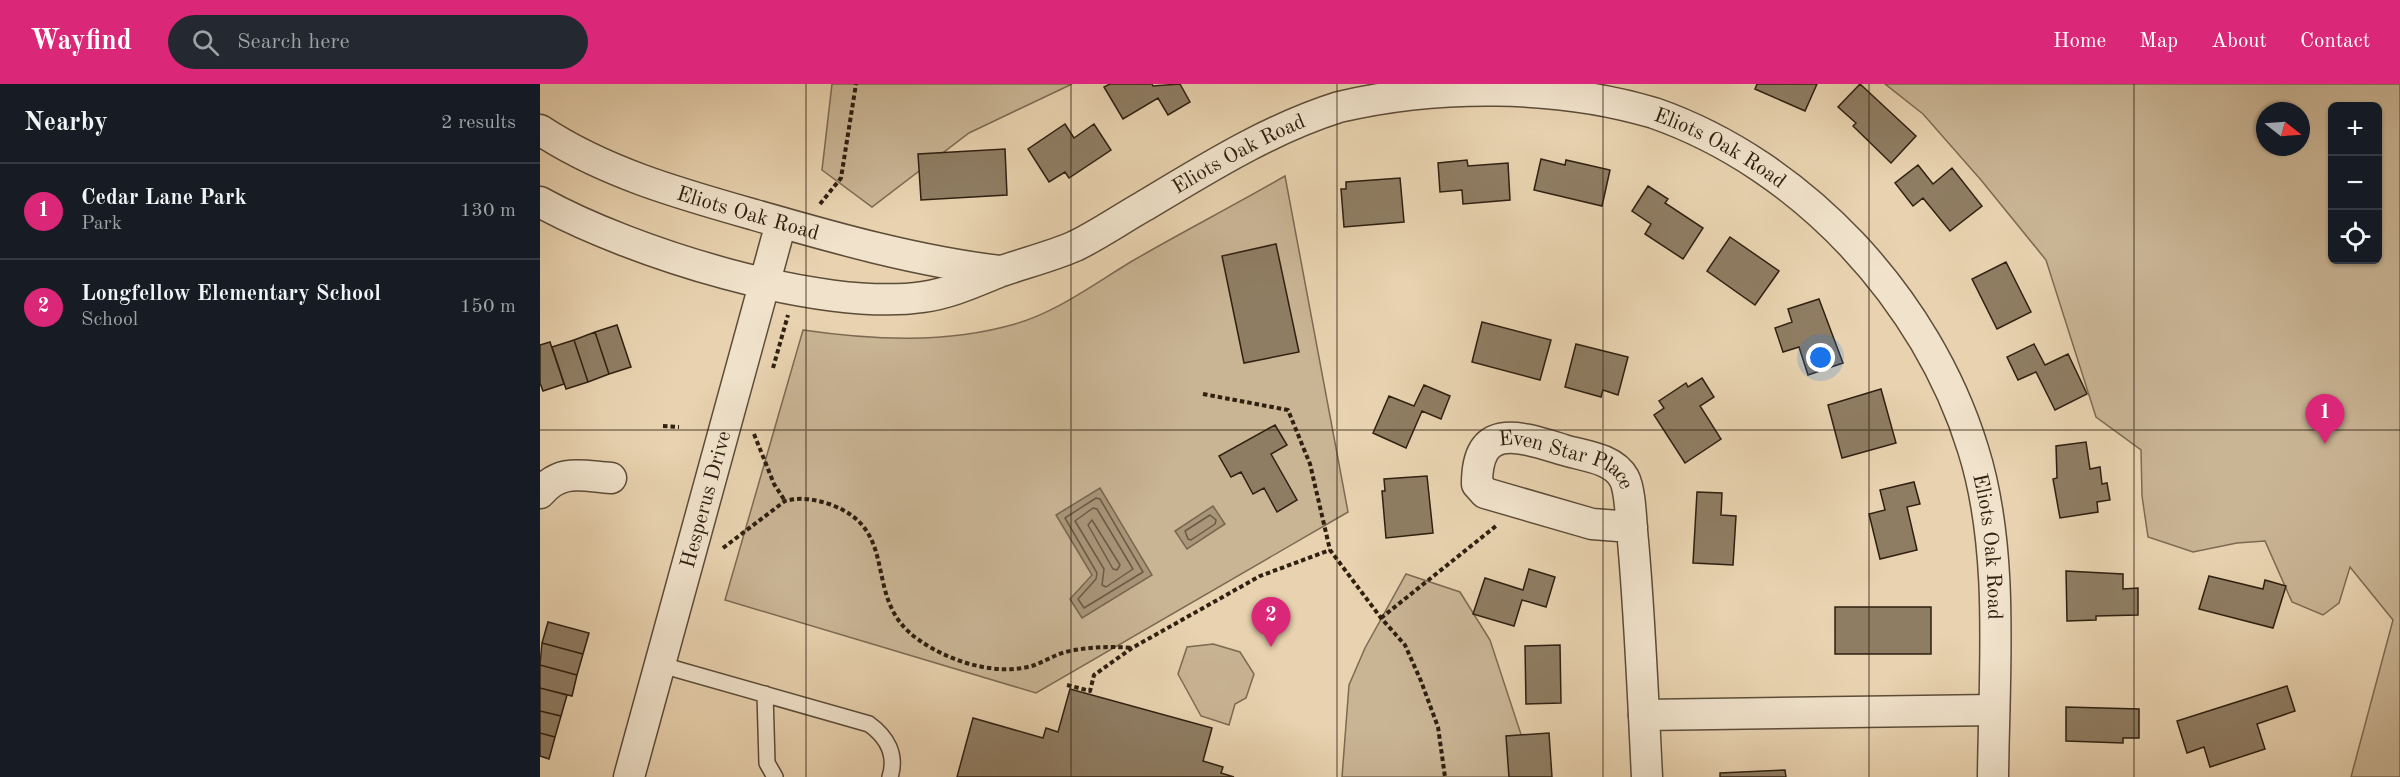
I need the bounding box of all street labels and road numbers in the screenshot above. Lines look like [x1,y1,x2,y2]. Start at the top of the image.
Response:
street label: Eliots Oak Road [1651,105,1789,193]
street label: Eliots Oak Road [1169,111,1309,198]
street label: Eliots Oak Road [674,184,821,245]
street label: Even Star Place [1498,428,1636,492]
street label: Hesperus Drive [678,429,735,571]
street label: Eliots Oak Road [1968,472,2005,620]

